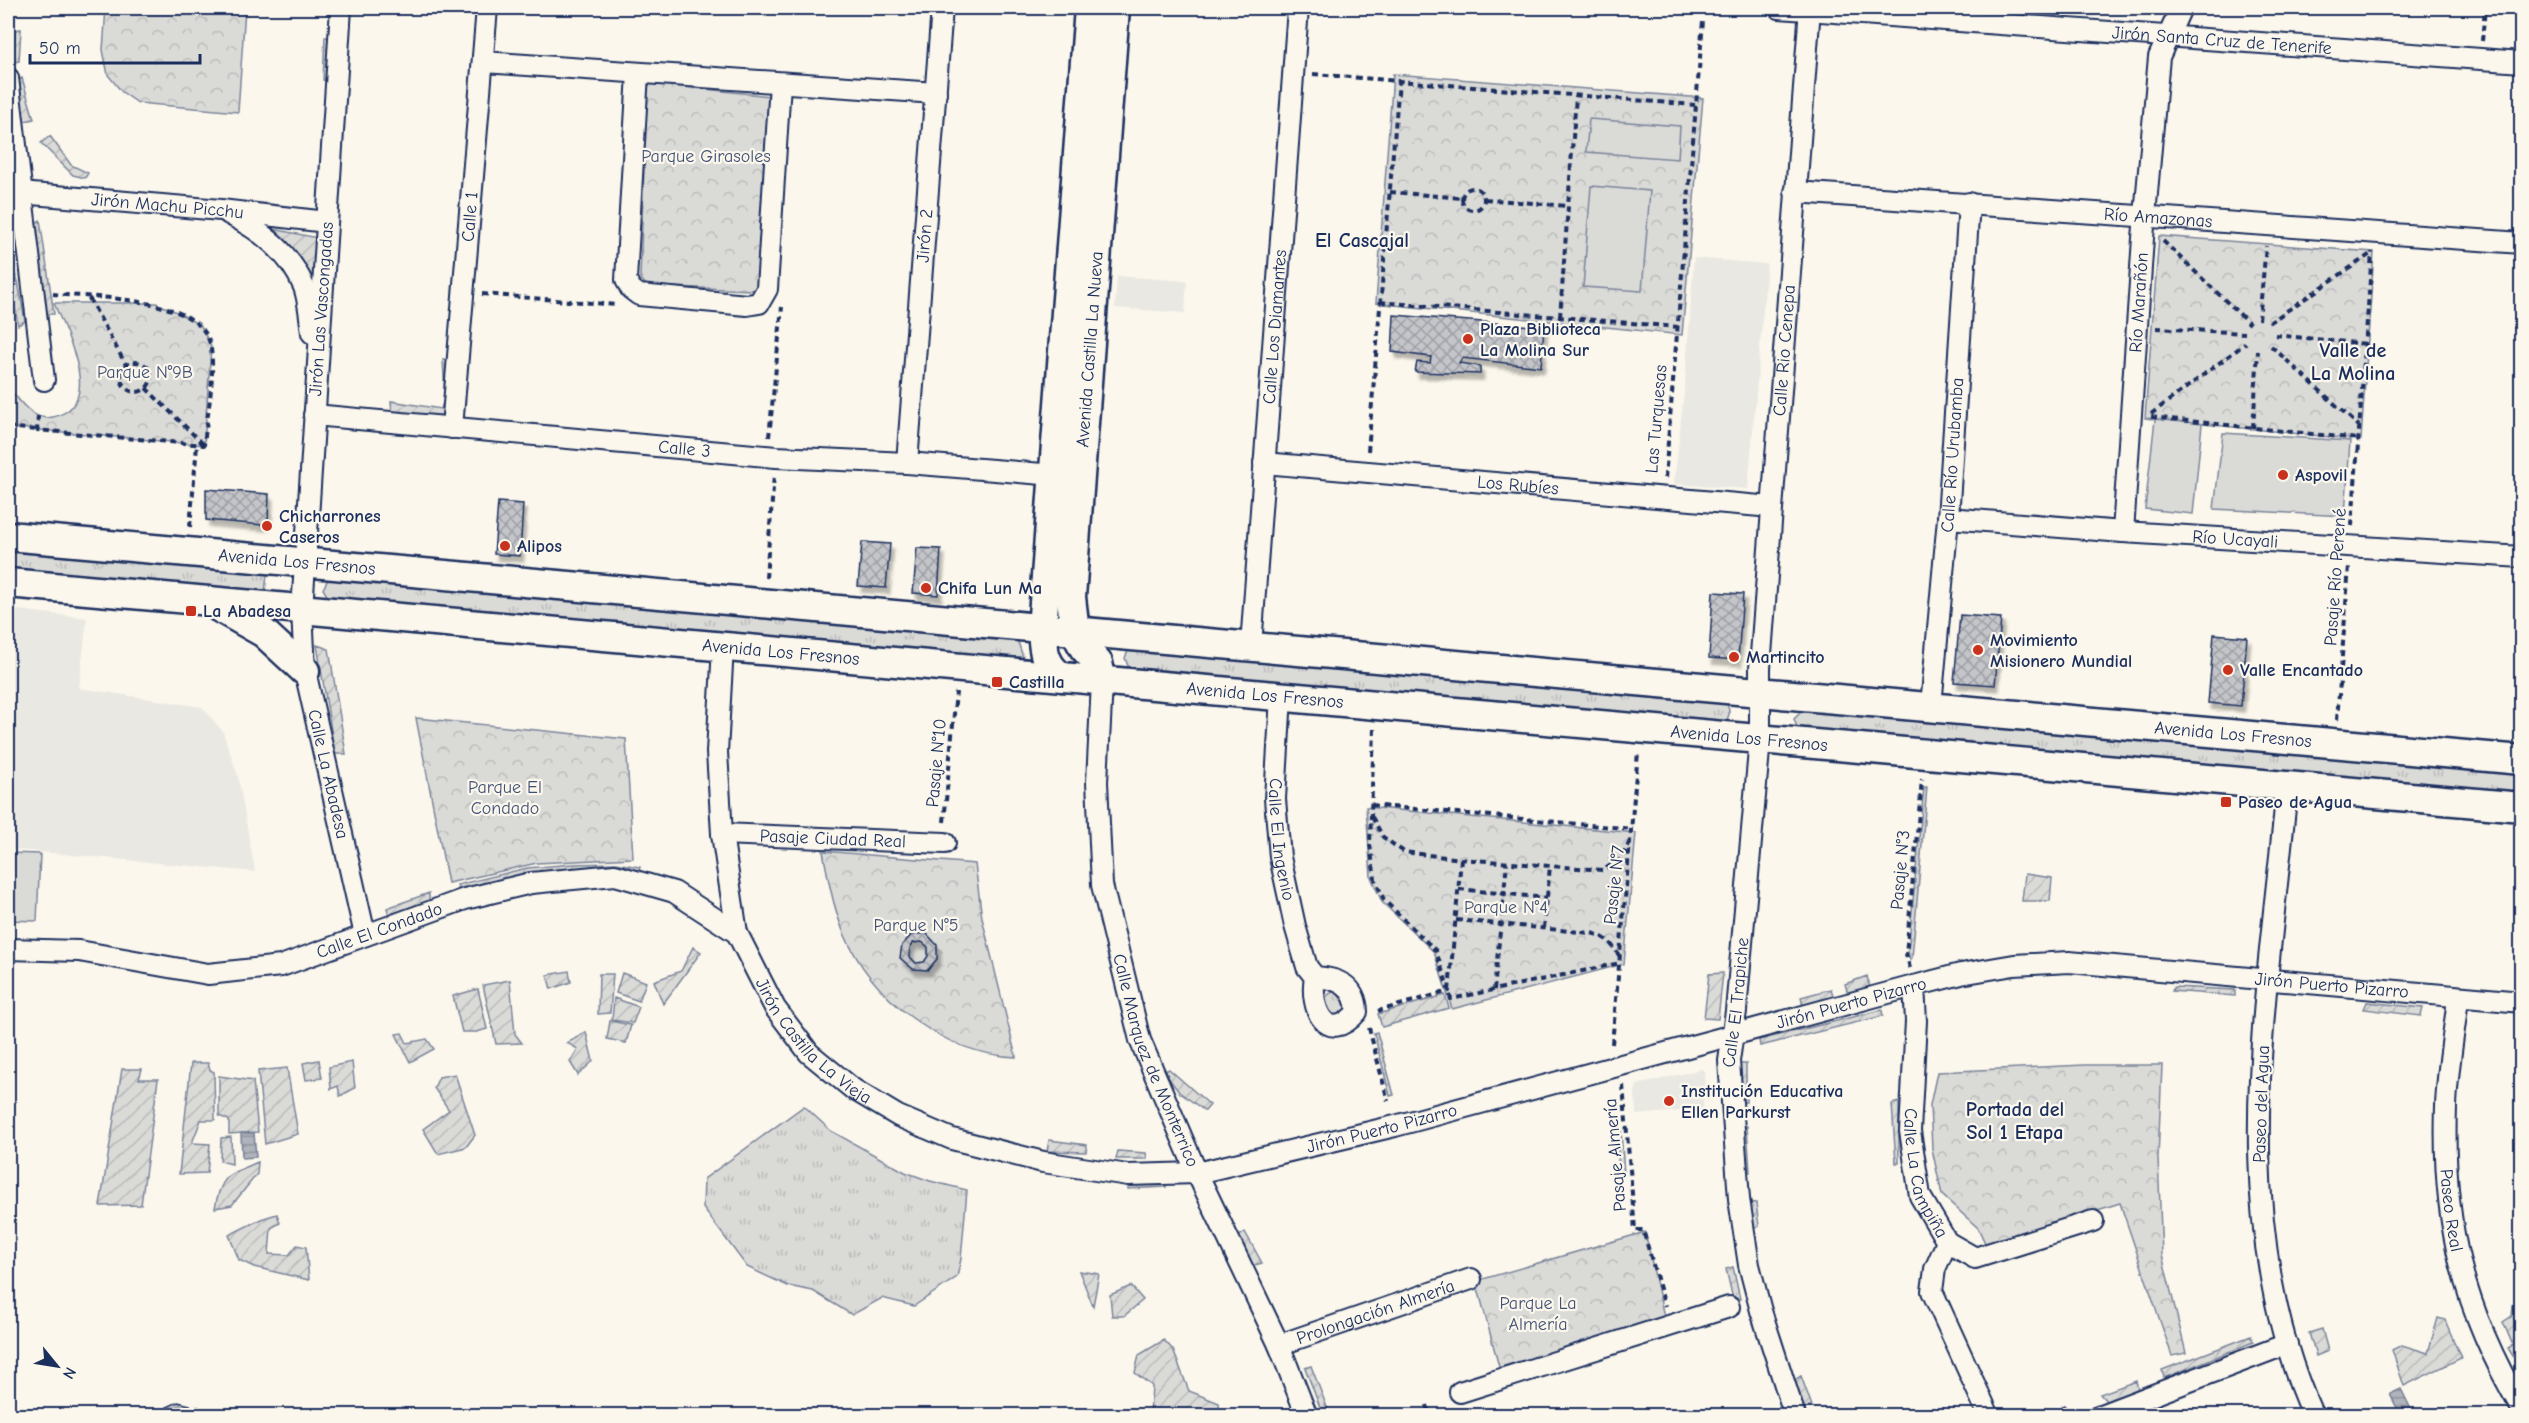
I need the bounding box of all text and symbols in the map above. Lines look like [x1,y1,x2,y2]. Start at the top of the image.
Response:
street label: Jirón Santa Cruz de Tenerife [2111,22,2332,59]
scale bar [30,27,200,65]
text: 50 m [39,38,81,59]
park label: Parque Girasoles [641,146,771,167]
street label: Jirón Machu Picchu [90,189,245,223]
street label: Calle 1 [458,191,483,243]
street label: Río Amazonas [2103,204,2213,232]
street label: Jirón 2 [912,208,938,263]
street label: Jirón Las Vascongadas [305,221,338,397]
district label: El Cascajal [1315,229,1409,252]
street label: Calle Los Diamantes [1259,249,1291,405]
street label: Avenida Castilla La Nueva [1072,250,1108,448]
street label: Río Marañón [2125,252,2153,353]
street label: Calle Rio Cenepa [1769,284,1800,417]
place label: Plaza Biblioteca La Molina Sur [1480,319,1601,361]
marker: Plaza Biblioteca La Molina Sur [1461,332,1475,346]
district label: Valle de La Molina [2311,339,2395,385]
park label: Parque N°9B [97,362,193,383]
street label: Las Turquesas [1641,364,1672,474]
street label: Calle Río Urubamba [1937,377,1968,533]
street label: Calle 3 [657,436,711,462]
place label: Aspovil [2295,465,2347,486]
marker: Aspovil [2276,468,2290,482]
street label: Los Rubíes [1476,472,1560,499]
place label: Chicharrones Caseros [279,506,381,548]
street label: Pasaje Río Perené [2320,507,2351,647]
marker: Chicharrones Caseros [260,519,274,533]
street label: Río Ucayali [2192,526,2279,553]
place label: Alipos [517,536,562,557]
marker: Alipos [498,539,512,553]
street label: Avenida Los Fresnos [217,545,376,580]
place label: Chifa Lun Ma [938,578,1042,599]
marker: Chifa Lun Ma [919,581,933,595]
place label: La Abadesa [203,601,291,622]
marker: La Abadesa [184,604,198,618]
place label: Movimiento Misionero Mundial [1990,630,2132,672]
street label: Avenida Los Fresnos [701,635,860,670]
marker: Movimiento Misionero Mundial [1971,643,1985,657]
place label: Martincito [1746,647,1825,668]
marker: Martincito [1727,650,1741,664]
place label: Valle Encantado [2240,660,2363,681]
marker: Valle Encantado [2221,663,2235,677]
place label: Castilla [1009,672,1065,693]
marker: Castilla [990,675,1004,689]
street label: Avenida Los Fresnos [1185,678,1345,713]
street label: Calle La Abadesa [303,707,353,841]
street label: Avenida Los Fresnos [2154,717,2313,752]
street label: Pasaje N°10 [922,718,951,808]
street label: Avenida Los Fresnos [1670,721,1829,756]
park label: Parque El Condado [468,777,542,819]
street label: Calle El Ingenio [1264,778,1299,903]
place label: Paseo de Agua [2238,792,2352,813]
marker: Paseo de Agua [2219,795,2233,809]
street label: Pasaje Ciudad Real [759,826,906,852]
street label: Pasaje N°3 [1887,829,1914,911]
street label: Pasaje N°7 [1600,844,1629,926]
park label: Parque N°4 [1464,897,1548,918]
street label: Calle El Condado [313,898,445,963]
park label: Parque N°5 [873,915,959,936]
street label: Calle El Trapiche [1719,937,1753,1068]
street label: Calle Marquez de Monterrico [1108,952,1203,1170]
street label: Jirón Puerto Pizarro [2254,968,2410,1003]
street label: Jirón Puerto Pizarro [1774,973,1929,1034]
street label: Jirón Castilla La Vieja [751,975,875,1109]
street label: Paseo del Agua [2249,1045,2274,1163]
place label: Institución Educativa Ellen Parkurst [1681,1081,1843,1123]
marker: Institución Educativa Ellen Parkurst [1662,1094,1676,1108]
street label: Pasaje Almería [1600,1098,1631,1212]
district label: Portada del Sol 1 Etapa [1966,1098,2064,1144]
street label: Jirón Puerto Pizarro [1305,1100,1460,1158]
street label: Calle La Campiña [1899,1107,1952,1242]
street label: Paseo Real [2435,1168,2467,1254]
street label: Prolongación Almería [1294,1275,1458,1349]
park label: Parque La Almería [1500,1293,1576,1335]
north arrow [27,1336,87,1396]
text: N [59,1364,80,1382]

